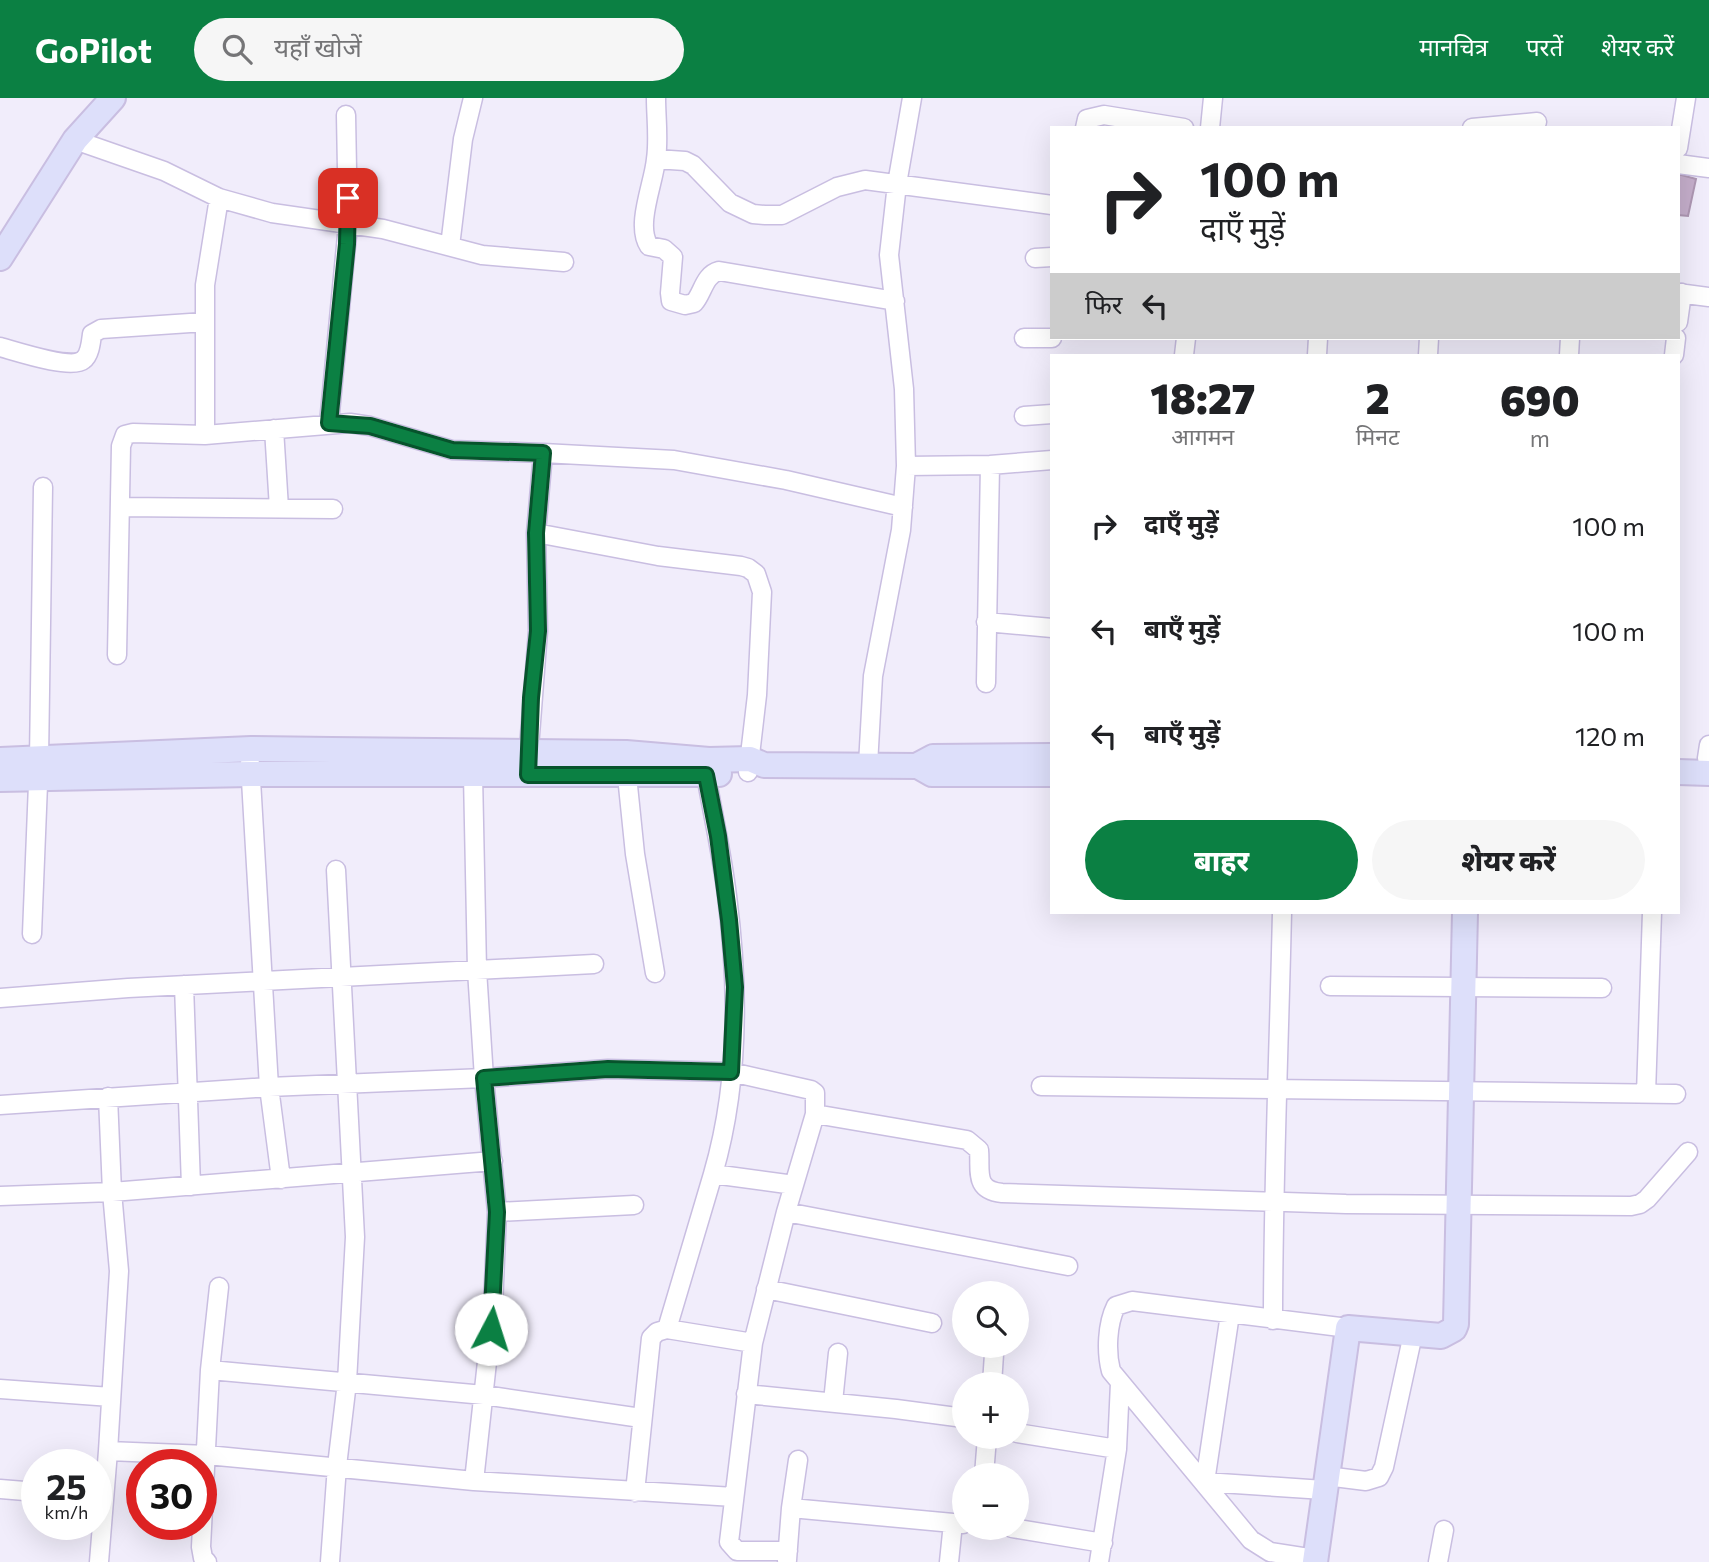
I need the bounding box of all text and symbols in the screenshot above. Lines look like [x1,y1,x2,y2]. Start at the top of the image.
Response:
search box [194,18,684,81]
text: GoPilot [35,29,152,70]
icon: search [218,30,256,68]
text: यहाँ खोजें [274,31,362,62]
text: मानचित्र [1419,32,1488,61]
text: परतें [1526,32,1563,61]
text: शेयर करें [1601,32,1674,61]
text: 100 m [1200,147,1339,207]
icon: right [1085,154,1176,245]
pin [318,168,378,228]
icon: arrive [329,179,367,217]
text: दाएँ मुड़ें [1200,207,1285,247]
icon: left [1136,287,1174,325]
text: फिर [1085,288,1122,319]
text: 18:27 [1150,371,1255,423]
text: 2 [1366,371,1390,423]
text: 690 [1500,373,1580,425]
text: आगमन [1171,422,1234,450]
text: मिनट [1356,422,1400,450]
text: m [1530,424,1550,452]
icon: right [1085,507,1123,545]
text: दाएँ मुड़ें [1144,507,1219,538]
text: 100 m [1572,510,1645,541]
icon: left [1085,612,1123,650]
text: बाएँ मुड़ें [1144,612,1220,643]
text: 100 m [1572,615,1645,646]
icon: left [1085,717,1123,755]
text: बाएँ मुड़ें [1144,717,1220,748]
text: 120 m [1575,720,1645,751]
button: बाहर [1085,820,1358,900]
button: शेयर करें [1372,820,1645,900]
map controls [952,1281,1029,1540]
button: search [952,1281,1029,1358]
position arrow [454,1292,528,1366]
button: + [952,1372,1029,1449]
speed limit sign: 30 [126,1449,217,1540]
button: − [952,1463,1029,1540]
text: 25 [46,1464,87,1507]
text: km/h [45,1501,88,1523]

